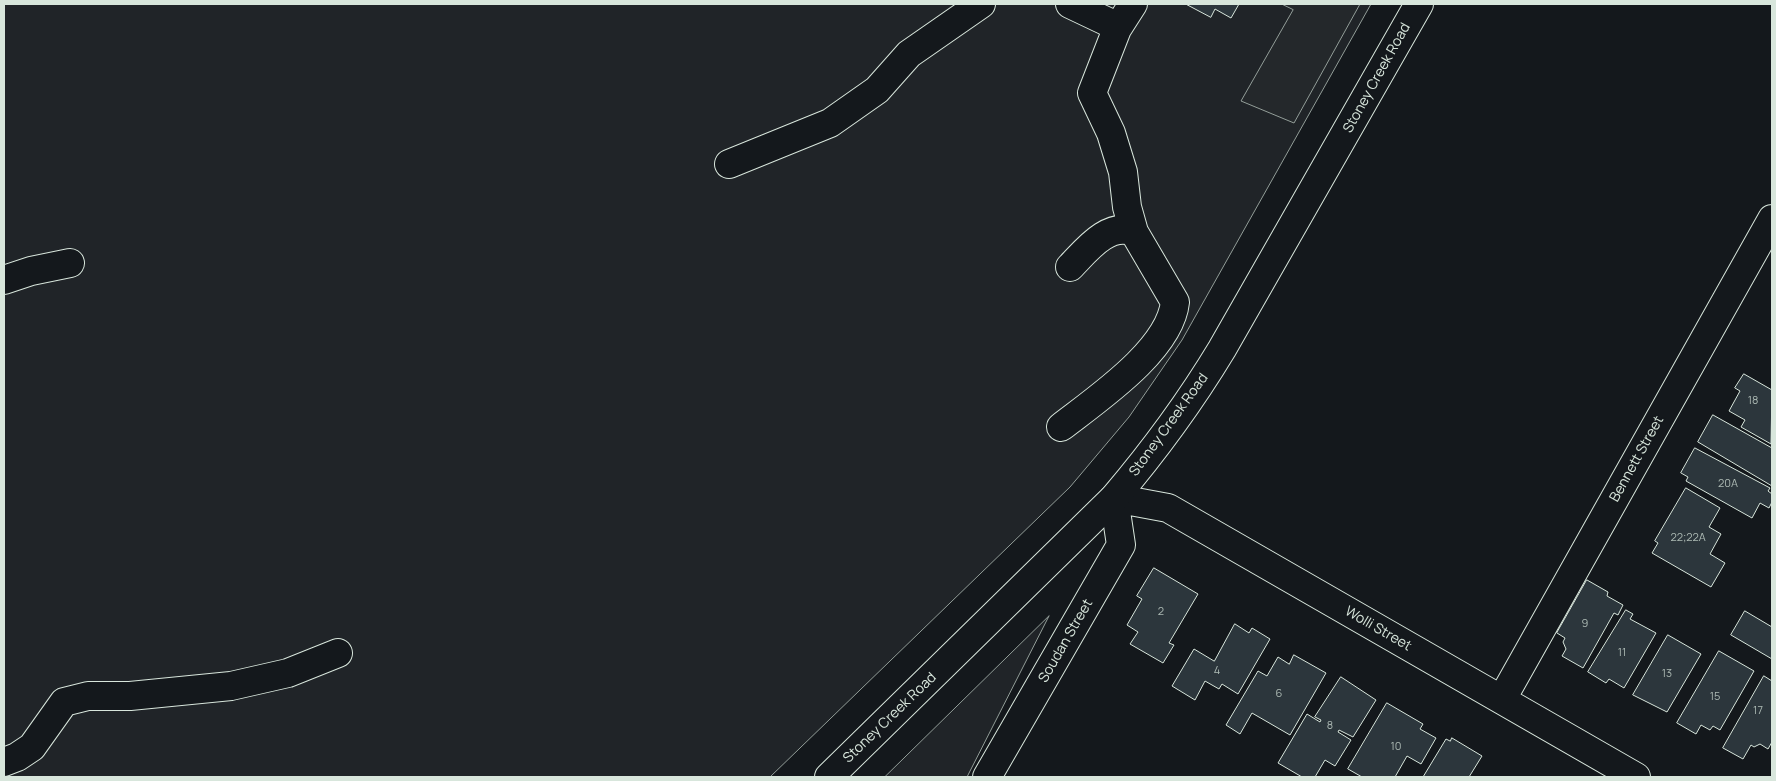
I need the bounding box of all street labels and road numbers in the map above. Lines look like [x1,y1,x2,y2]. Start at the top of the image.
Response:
street label: Stoney Creek Road [1340,20,1414,136]
street label: Stoney Creek Road [1126,370,1212,480]
street label: Bennett Street [1606,413,1668,505]
street label: Soudan Street [1035,596,1097,686]
street label: Wolli Street [1342,603,1414,655]
street label: Stoney Creek Road [840,669,940,767]

